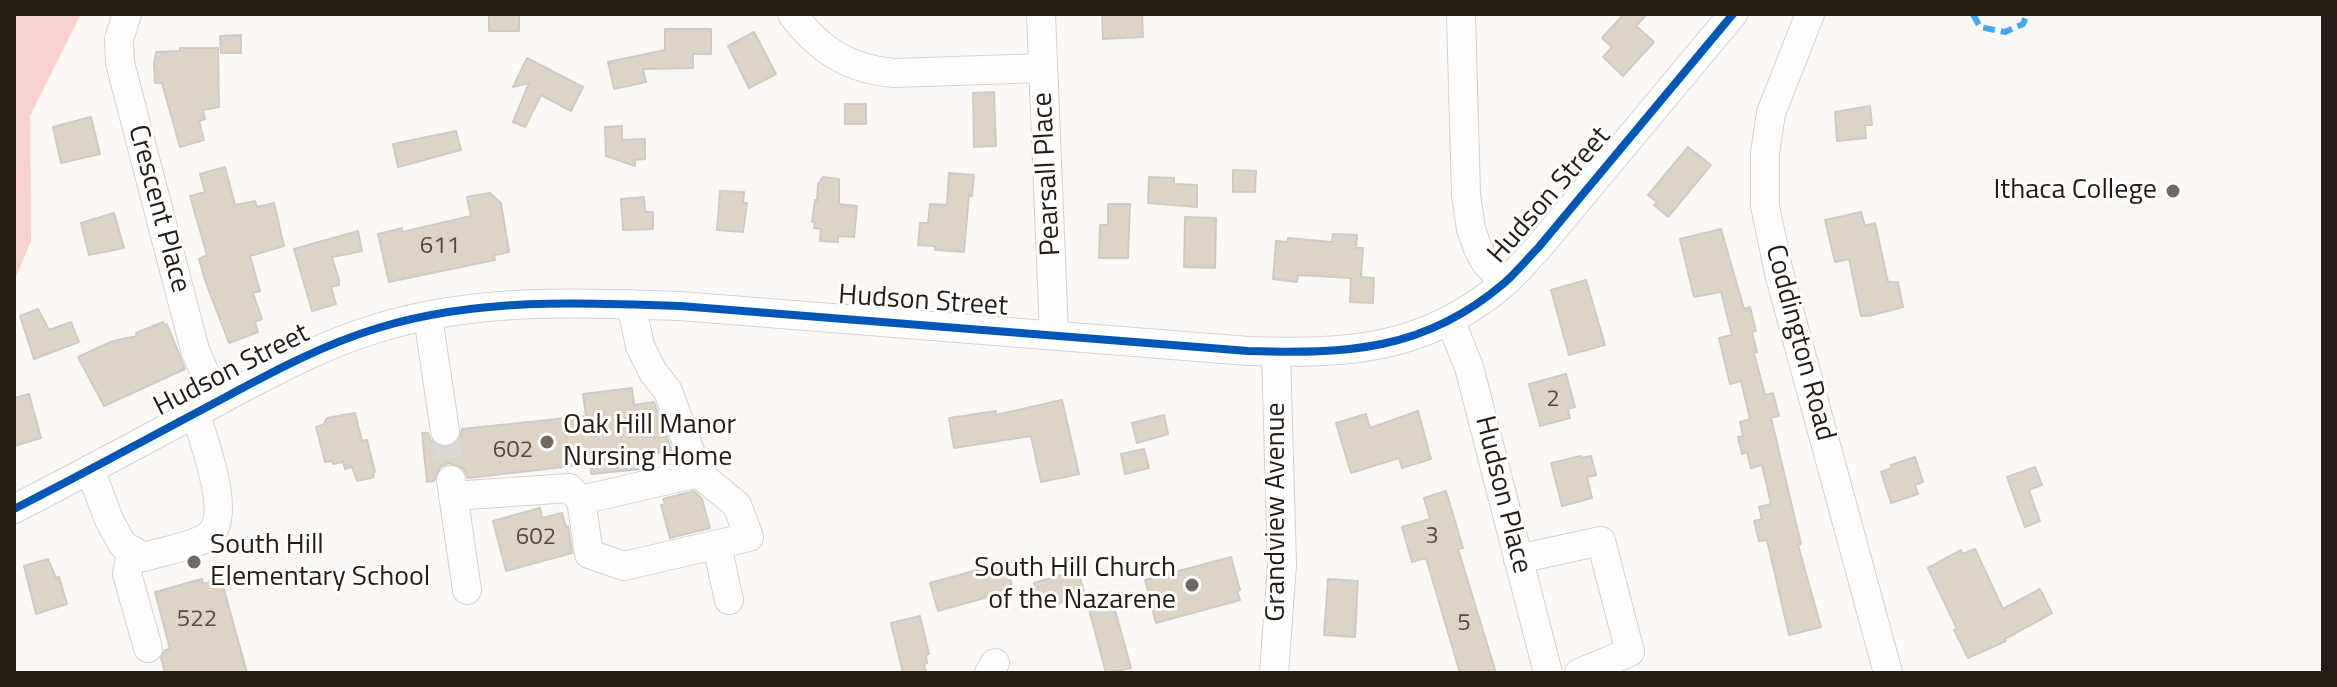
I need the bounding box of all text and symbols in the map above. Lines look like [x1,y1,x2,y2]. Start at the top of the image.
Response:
street label: Pearsall Place [1027,91,1069,257]
street label: Hudson Street [1482,121,1618,271]
street label: Crescent Place [120,122,196,296]
place label: Ithaca College [1993,174,2157,208]
marker: Ithaca College [2164,182,2182,200]
house number: 611 [420,233,460,261]
street label: Coddington Road [1757,241,1841,445]
street label: Hudson Street [837,279,1009,325]
street label: Hudson Street [149,317,315,425]
house number: 2 [1546,386,1560,414]
street label: Grandview Avenue [1260,402,1294,622]
place label: Oak Hill Manor Nursing Home [563,409,736,475]
street label: Hudson Place [1466,413,1538,577]
marker: Oak Hill Manor Nursing Home [538,433,556,451]
house number: 602 [493,437,533,465]
house number: 3 [1425,523,1439,551]
house number: 602 [516,524,556,552]
place label: South Hill Elementary School [210,529,430,595]
place label: South Hill Church of the Nazarene [974,552,1176,618]
marker: South Hill Elementary School [185,553,203,571]
marker: South Hill Church of the Nazarene [1183,576,1201,594]
house number: 522 [177,606,217,634]
house number: 5 [1457,610,1471,638]

